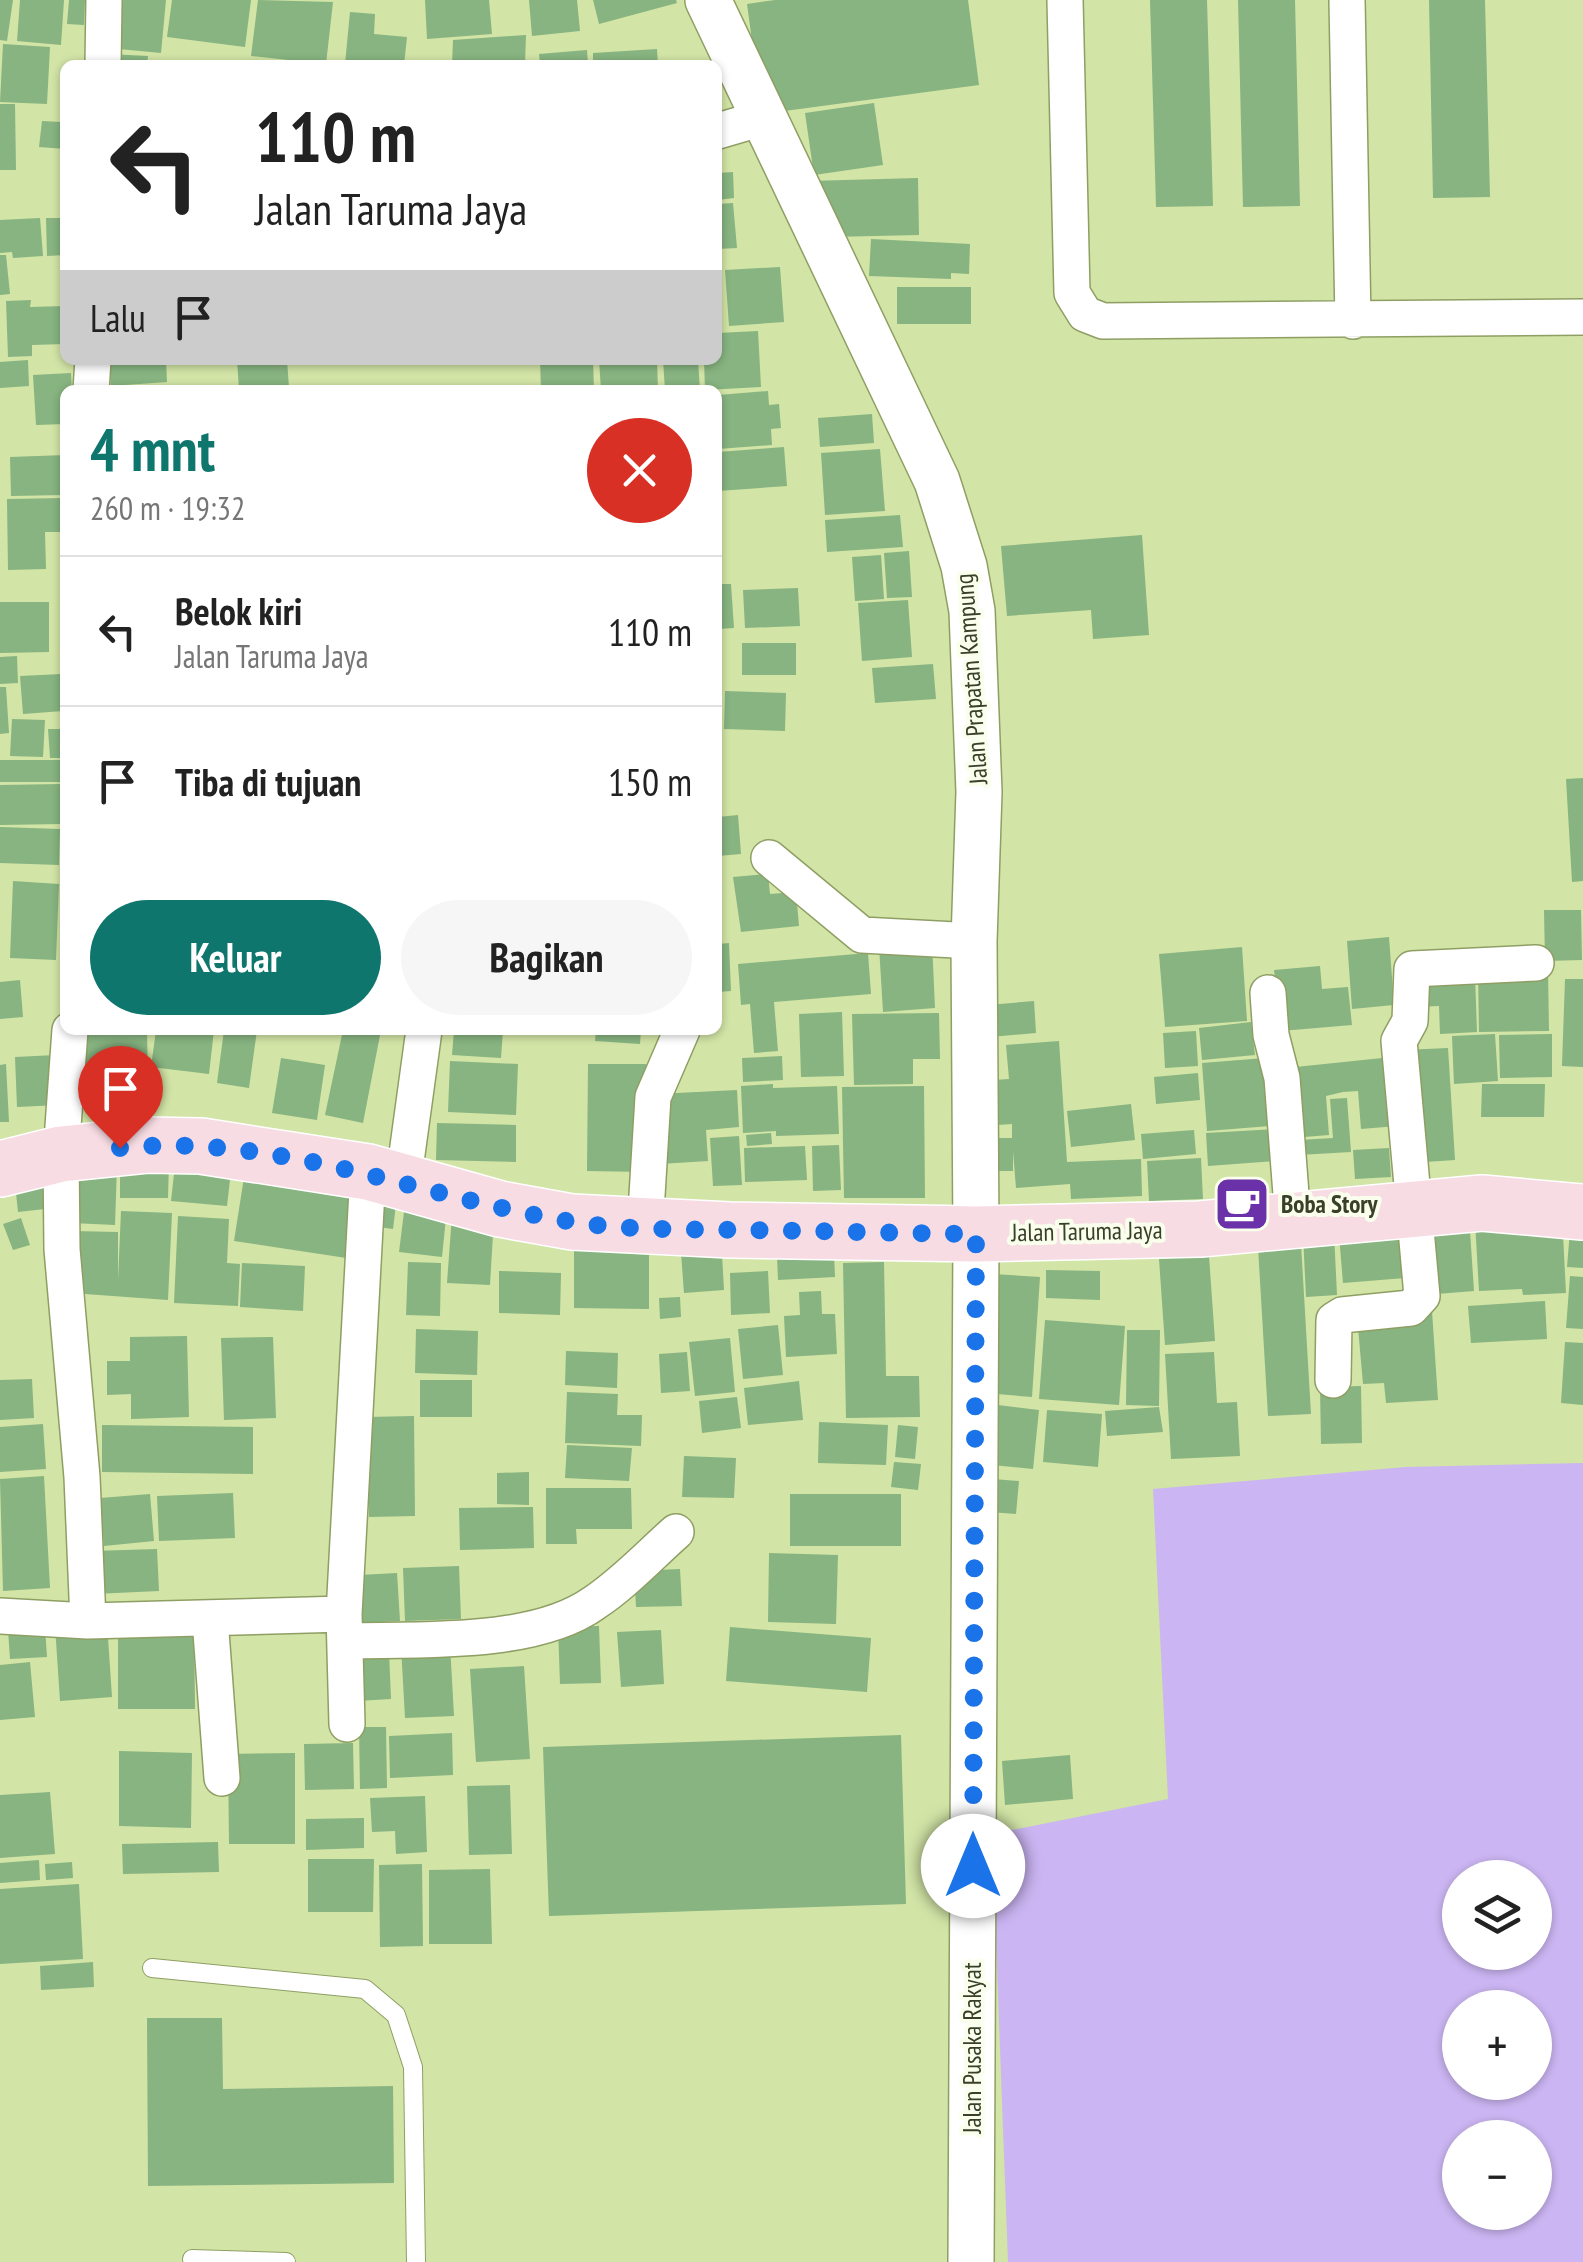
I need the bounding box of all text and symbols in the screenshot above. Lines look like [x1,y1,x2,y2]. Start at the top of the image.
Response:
text: 110 m [255,91,416,181]
icon: left [90,100,220,230]
text: Jalan Taruma Jaya [255,179,527,237]
icon: arrive [166,290,221,345]
text: Lalu [90,293,146,342]
text: 4 mnt [90,410,215,488]
button: close [587,418,692,523]
text: 260 m · 19:32 [90,487,245,529]
street label: Jalan Prapatan Kampung [948,573,994,786]
text: Belok kiri [175,586,302,635]
icon: left [90,604,145,659]
text: 110 m [608,607,692,656]
text: Jalan Taruma Jaya [175,635,369,677]
icon: arrive [90,754,145,809]
text: Tiba di tujuan [175,757,361,806]
text: 150 m [608,757,692,806]
button: Keluar [90,900,381,1015]
button: Bagikan [401,900,692,1015]
pin [78,1046,163,1149]
icon: arrive [93,1061,148,1116]
cafe icon: Boba Story [1212,1174,1272,1234]
place label: Boba Story [1281,1188,1379,1220]
street label: Jalan Taruma Jaya [1010,1214,1163,1248]
position arrow [921,1814,1025,1918]
map controls [1442,1860,1552,2230]
button: layers [1442,1860,1552,1970]
street label: Jalan Pusaka Rakyat [956,1962,988,2135]
button: + [1442,1990,1552,2100]
button: − [1442,2120,1552,2230]

